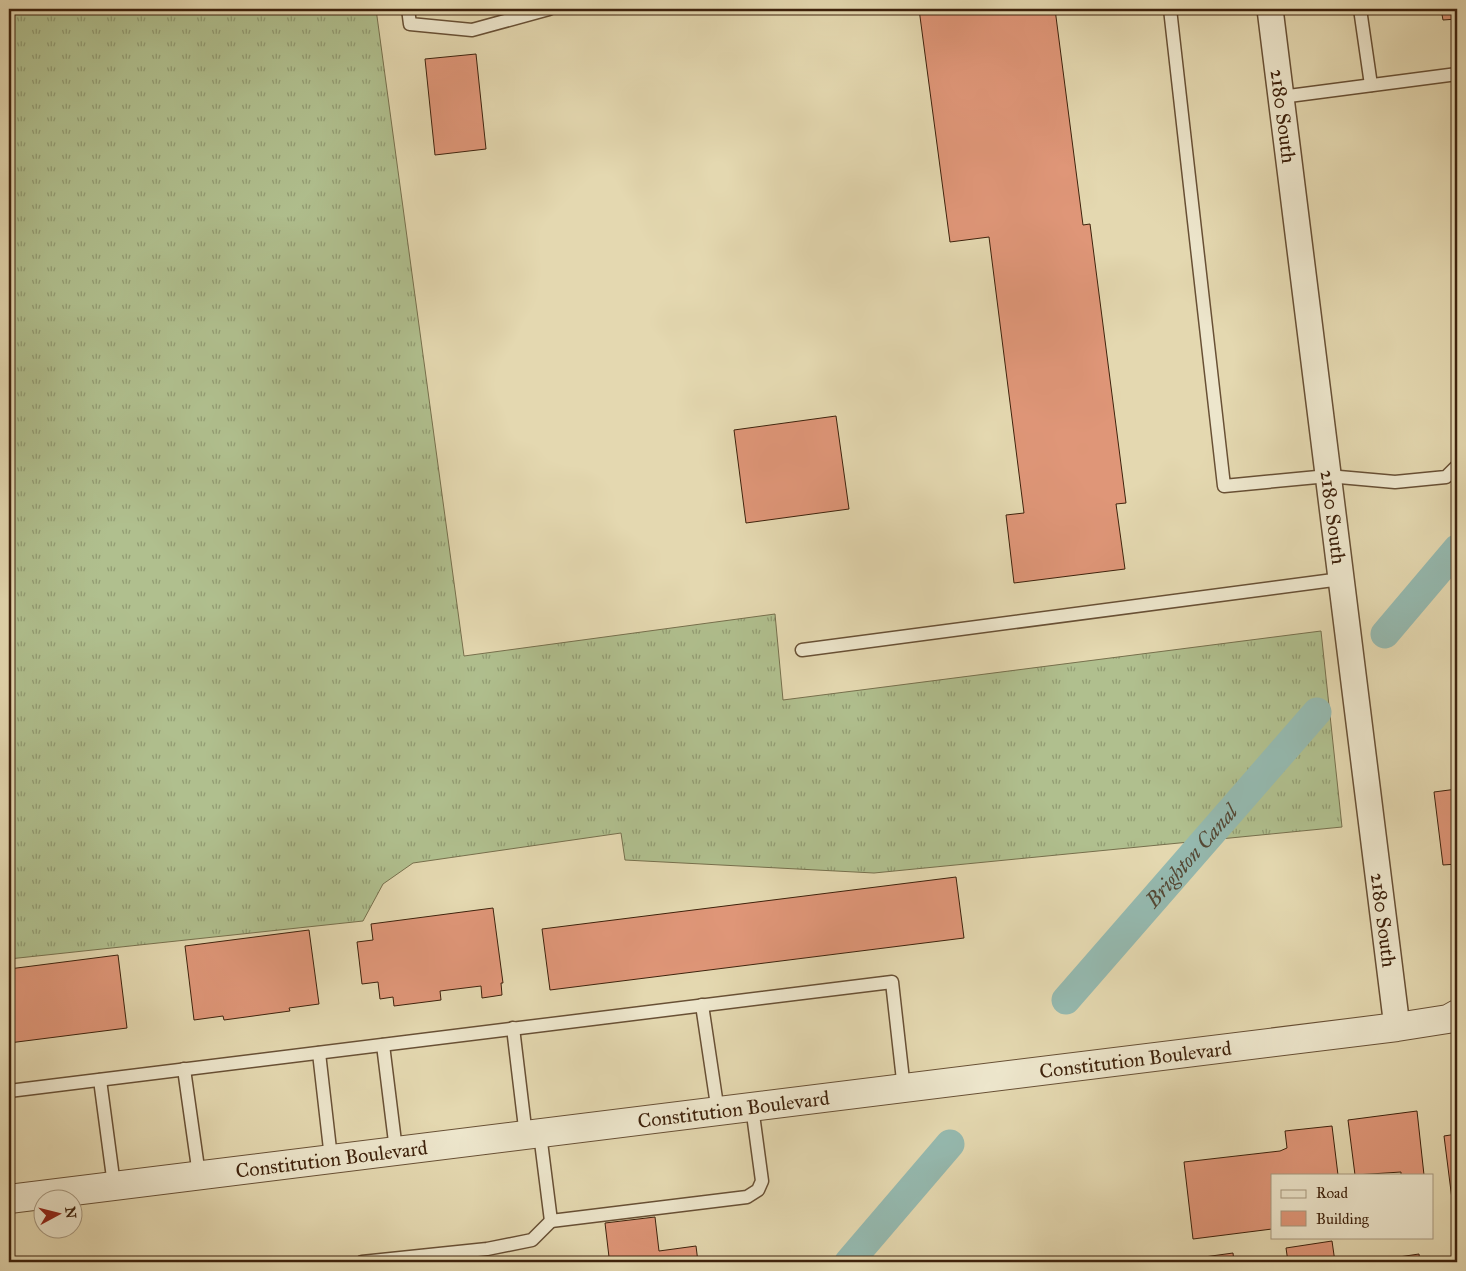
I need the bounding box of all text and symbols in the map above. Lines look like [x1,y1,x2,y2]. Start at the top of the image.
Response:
street label: 2180 South [1266,68,1301,165]
street label: 2180 South [1316,468,1351,566]
water label: Brighton Canal [1139,798,1245,913]
street label: 2180 South [1366,871,1401,969]
street label: Constitution Boulevard [1038,1036,1233,1083]
street label: Constitution Boulevard [636,1085,831,1133]
street label: Constitution Boulevard [234,1135,429,1183]
legend [1271,1174,1434,1238]
text: Road [1316,1184,1348,1202]
north arrow [32,1188,82,1238]
text: N [61,1206,80,1220]
text: Building [1316,1210,1370,1228]

